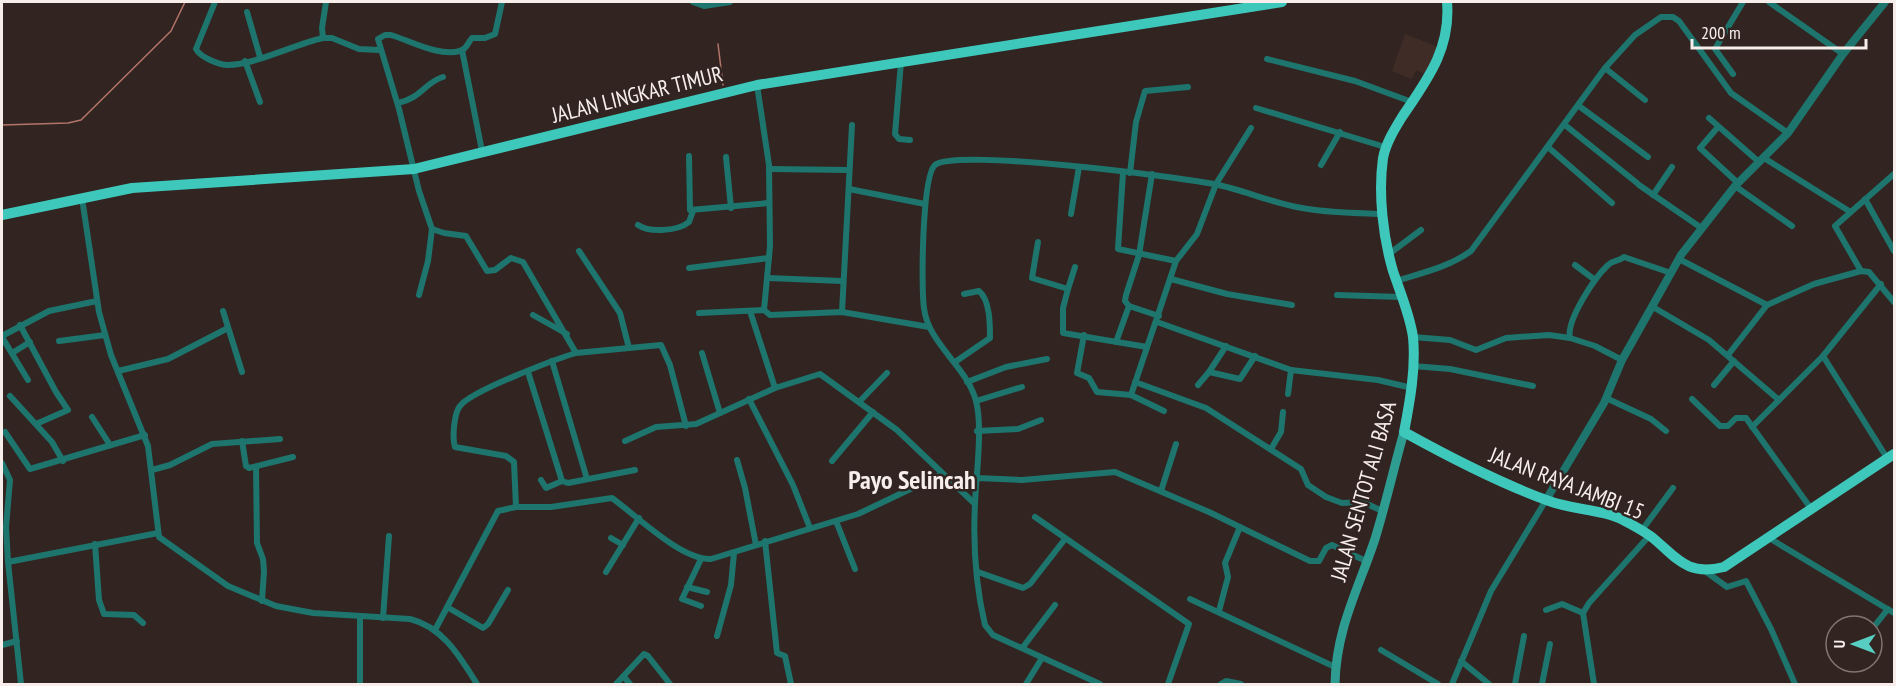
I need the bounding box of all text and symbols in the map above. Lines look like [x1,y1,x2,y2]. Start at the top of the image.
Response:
scale bar [1692,12,1866,50]
text: 200 m [1701,21,1741,44]
street label: JALAN LINGKAR TIMUR [548,59,725,129]
street label: JALAN SENTOT ALI BASA [1324,397,1402,585]
street label: JALAN RAYA JAMBI 15 [1485,440,1648,525]
district label: Payo Selincah [848,463,976,496]
north arrow [1824,614,1884,674]
text: U [1829,640,1849,648]

